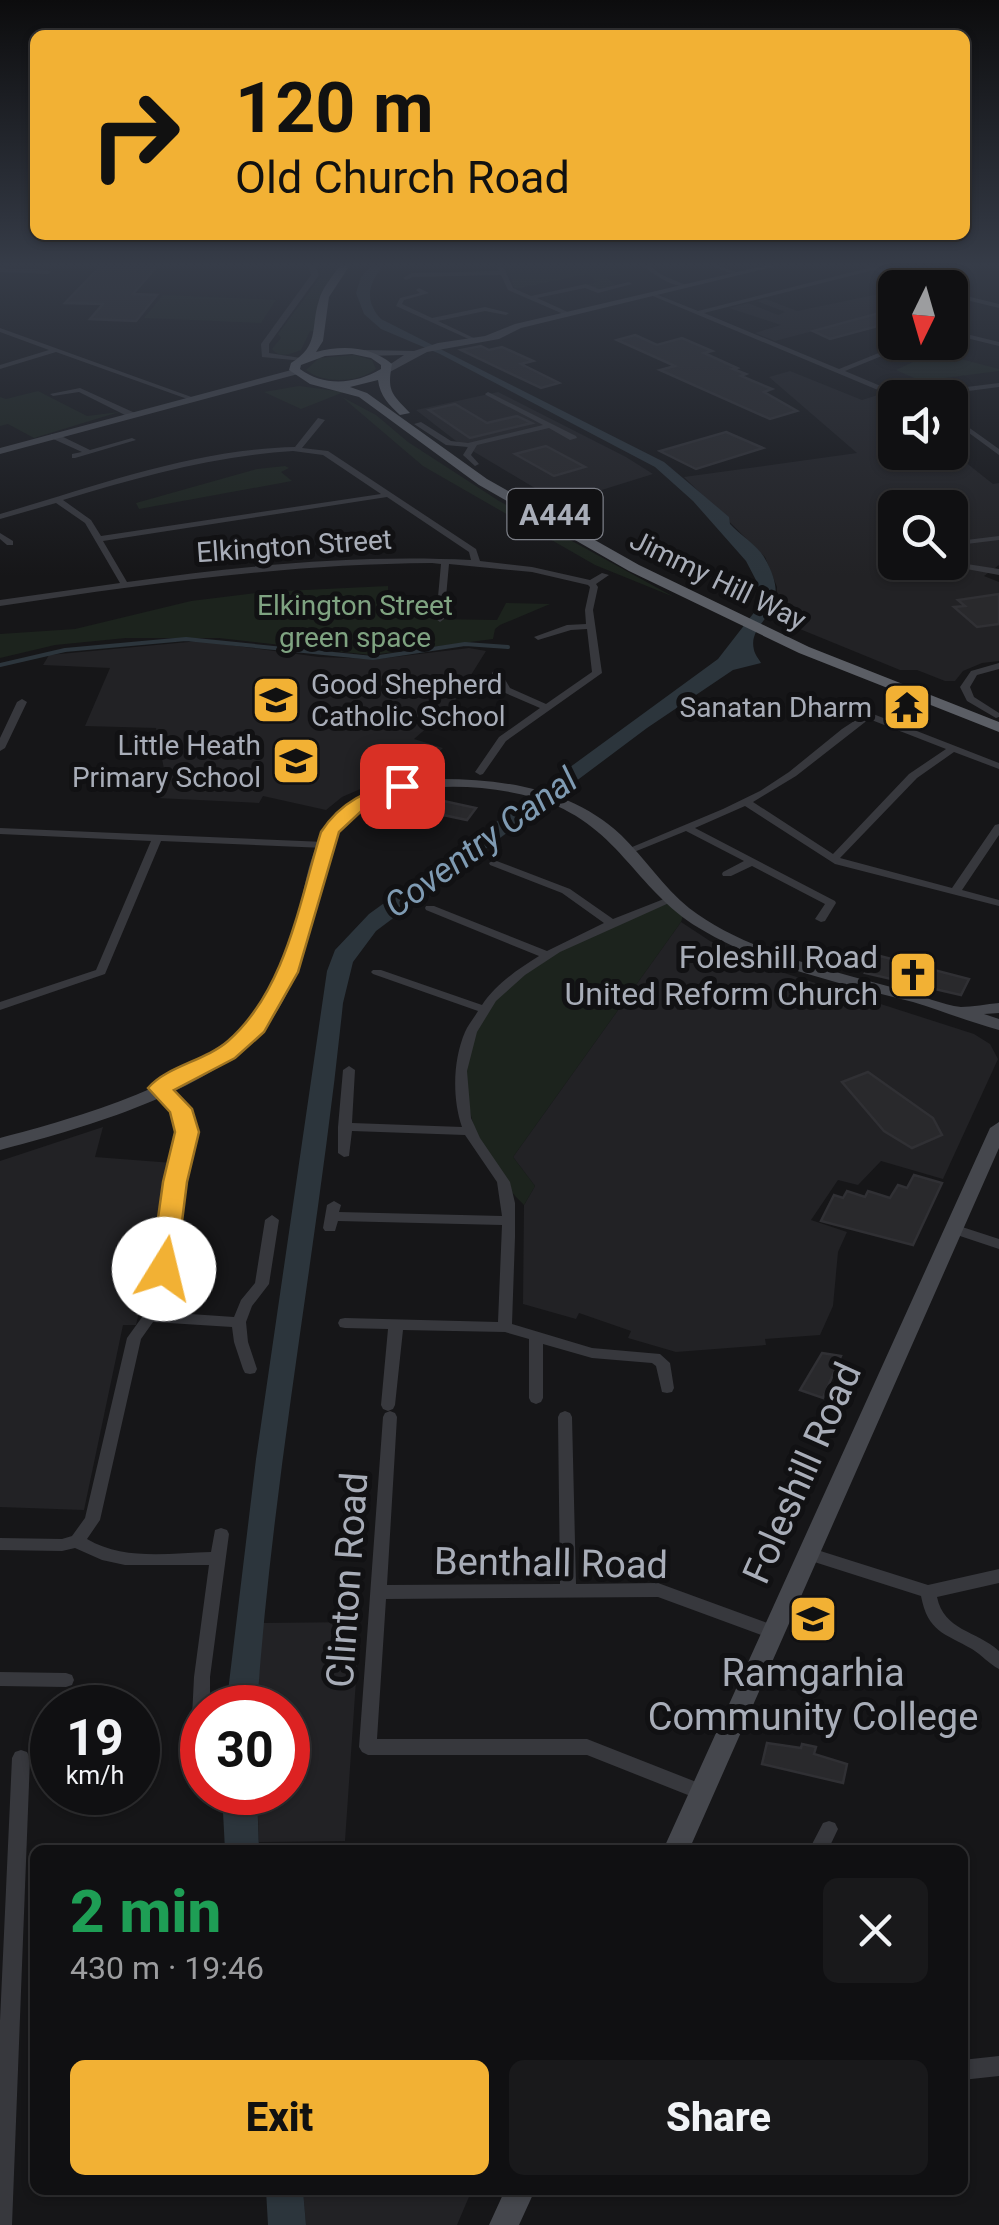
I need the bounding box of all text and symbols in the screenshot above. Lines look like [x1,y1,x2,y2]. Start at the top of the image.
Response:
text: 120 m [235,67,434,149]
icon: right [70,70,200,200]
text: Old Church Road [235,151,570,204]
north arrow [878,270,968,360]
map controls [878,270,968,580]
button: sound [878,380,968,470]
road number: A444 [508,489,602,539]
button: search [878,490,968,580]
street label: Elkington Street [195,523,393,569]
street label: Jimmy Hill Way [625,523,811,637]
park label: Elkington Street green space [257,589,453,654]
place label: Good Shepherd Catholic School [311,668,506,733]
school or university icon: Good Shepherd Catholic School [250,674,302,726]
temple icon: Sanatan Dharm [881,681,933,733]
place label: Sanatan Dharm [680,691,872,724]
place label: Little Heath Primary School [72,729,261,794]
school or university icon: Little Heath Primary School [270,735,322,787]
pin [360,744,445,829]
icon: arrive [375,759,430,814]
water label: Coventry Canal [377,759,586,927]
place label: Foleshill Road United Reform Church [564,938,878,1013]
church icon: Foleshill Road United Reform Church [887,949,939,1001]
position arrow [112,1217,216,1321]
street label: Foleshill Road [734,1356,870,1590]
street label: Clinton Road [318,1471,376,1689]
street label: Benthall Road [434,1539,668,1587]
school or university icon: Ramgarhia Community College [787,1593,839,1645]
place label: Ramgarhia Community College [648,1651,978,1739]
speed limit sign: 30 [180,1685,310,1815]
text: 19 [66,1709,124,1767]
text: km/h [66,1761,124,1790]
text: 2 min [70,1876,221,1947]
button: close [823,1878,928,1983]
text: 430 m · 19:46 [70,1949,264,1987]
button: Exit [70,2060,489,2175]
button: Share [509,2060,928,2175]

